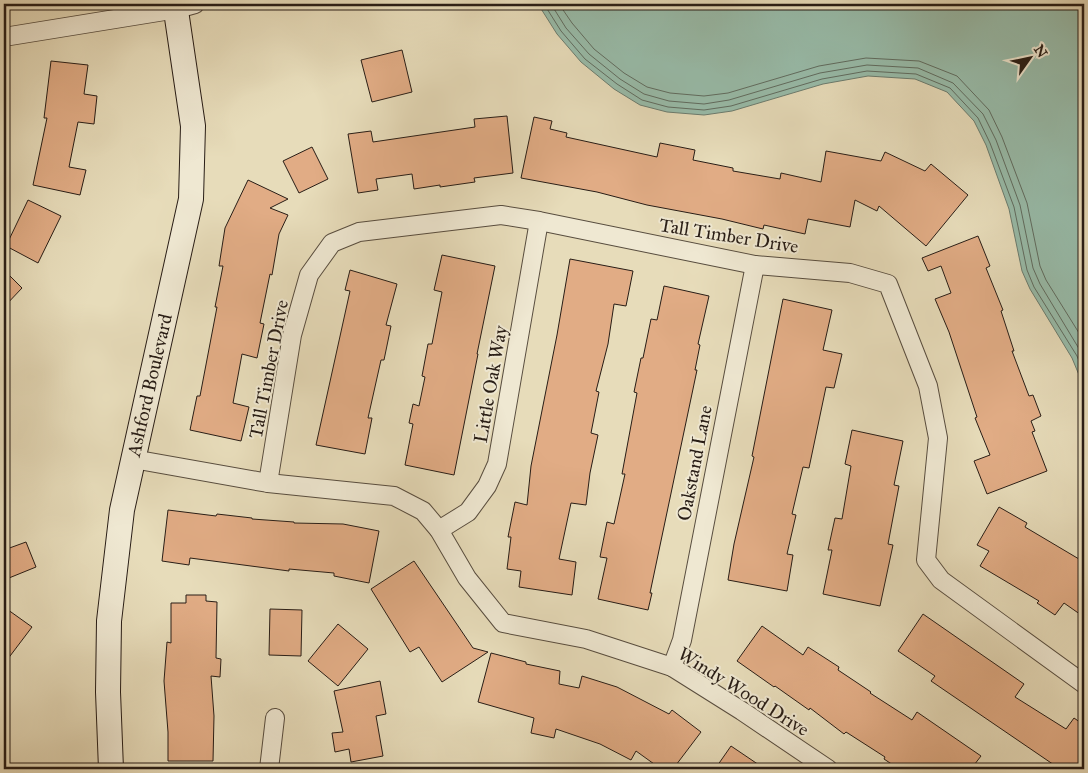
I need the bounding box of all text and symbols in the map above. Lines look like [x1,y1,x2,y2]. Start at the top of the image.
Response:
north arrow [1006,32,1056,82]
text: N [1030,42,1051,61]
street label: Tall Timber Drive [658,213,800,258]
street label: Tall Timber Drive [244,298,293,440]
street label: Ashford Boulevard [122,311,177,460]
street label: Little Oak Way [469,322,512,445]
street label: Oakstand Lane [672,403,717,523]
street label: Windy Wood Drive [674,642,814,741]

